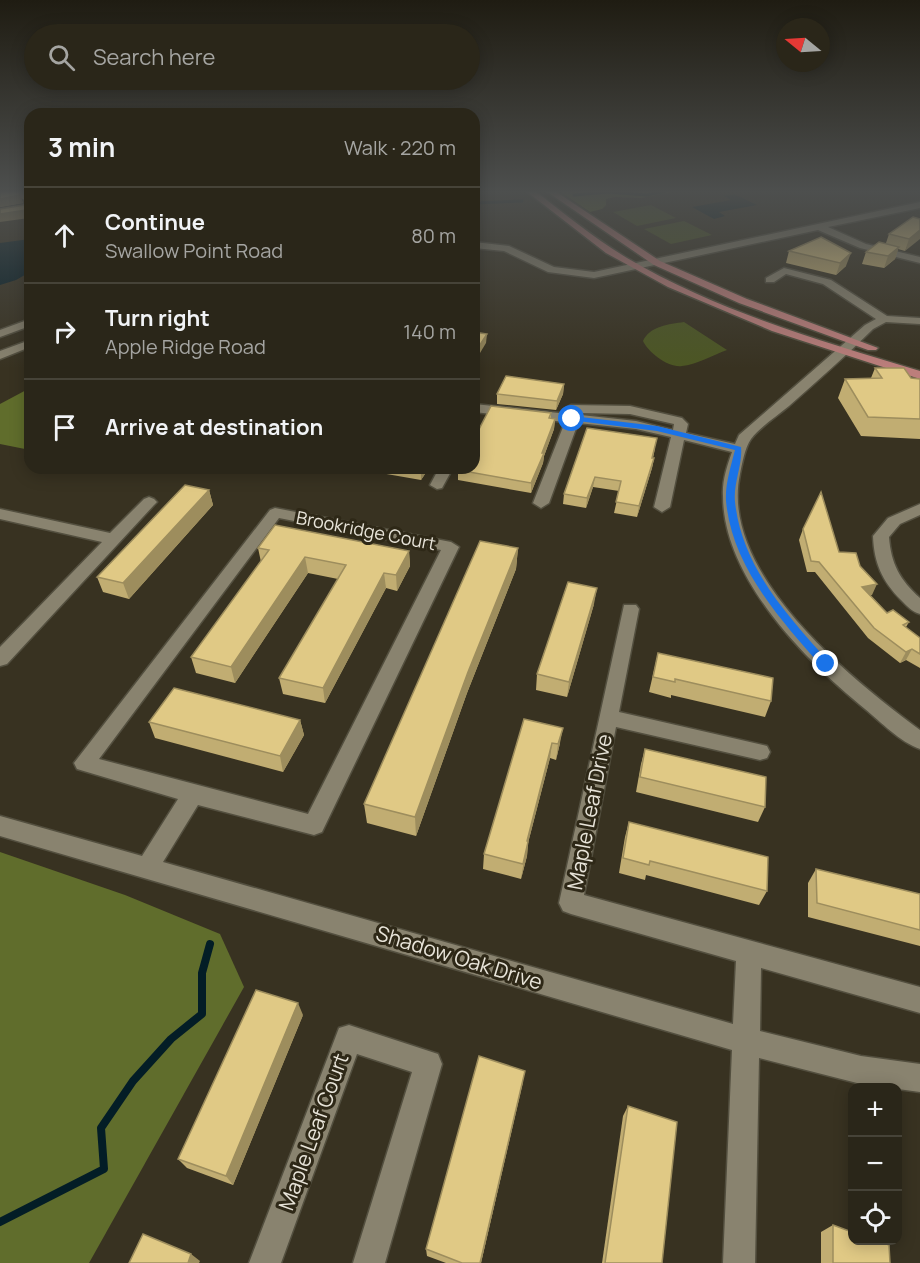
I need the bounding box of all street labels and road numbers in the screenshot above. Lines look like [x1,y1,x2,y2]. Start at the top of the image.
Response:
street label: Brookridge Court [294,505,438,555]
street label: Maple Leaf Drive [560,731,618,892]
street label: Shadow Oak Drive [373,918,546,996]
street label: Maple Leaf Court [272,1049,354,1214]

